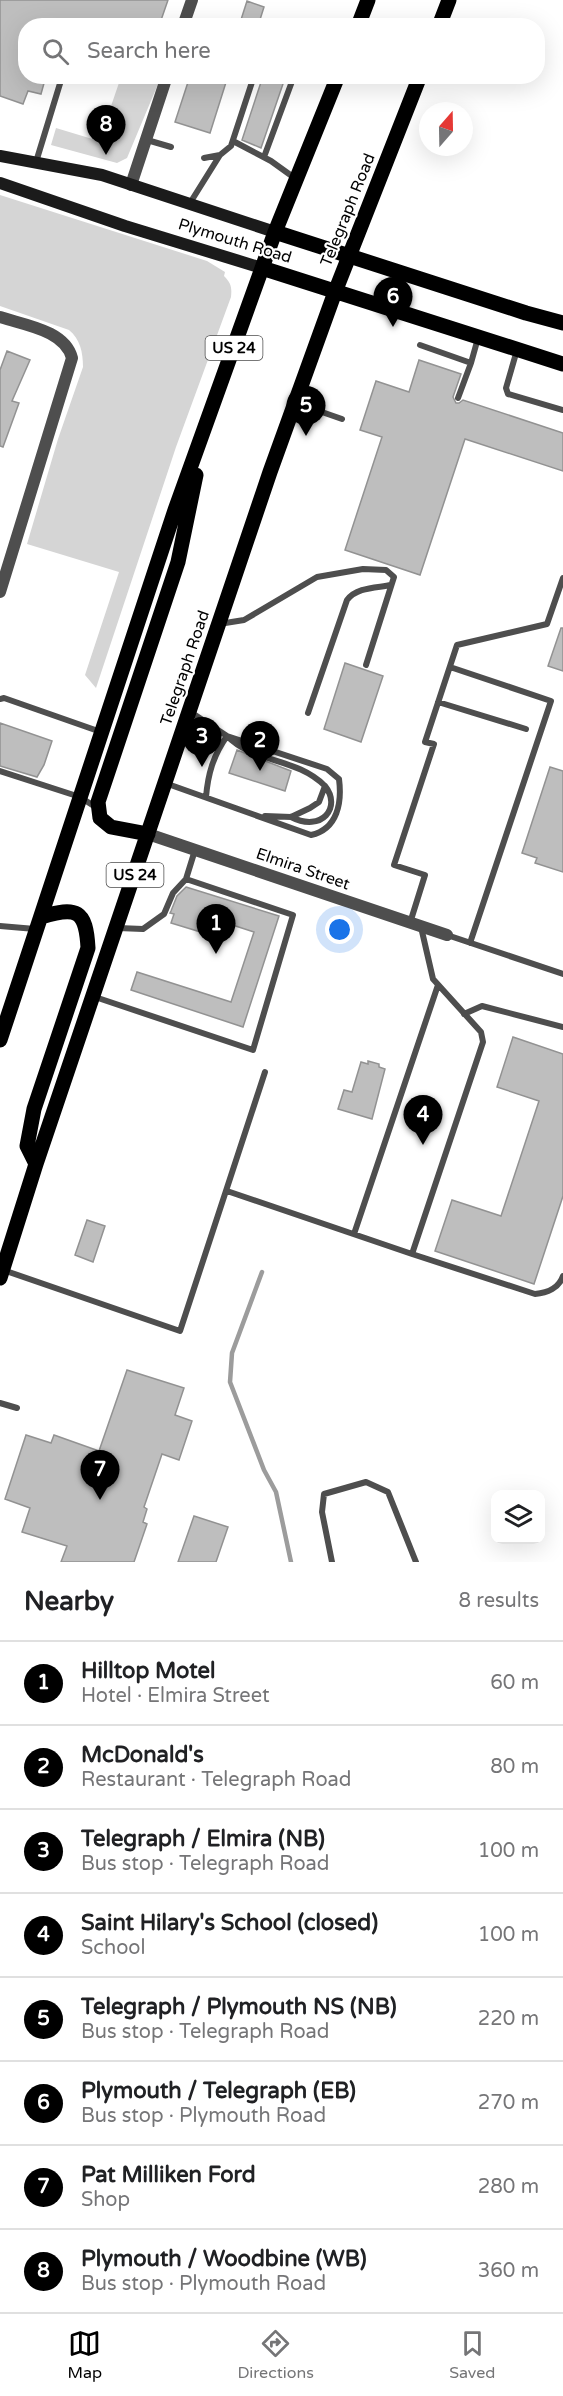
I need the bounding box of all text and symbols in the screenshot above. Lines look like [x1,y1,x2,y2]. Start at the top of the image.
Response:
search box [18,18,545,84]
icon: search [39,35,72,68]
text: Search here [87,38,211,64]
north arrow [419,102,473,156]
pin: 8 [86,106,126,155]
street label: Telegraph Road [316,151,380,269]
street label: Plymouth Road [176,214,294,268]
pin: 6 [374,278,412,327]
road number: US 24 [206,336,262,360]
pin: 5 [286,386,326,436]
street label: Telegraph Road [156,608,214,728]
pin: 3 [182,718,222,767]
pin: 2 [240,722,280,771]
street label: Elmira Street [253,844,353,894]
road number: US 24 [106,863,164,887]
pin: 1 [196,904,236,954]
your location [325,915,354,944]
pin: 4 [404,1096,442,1145]
pin: 7 [80,1450,120,1500]
map controls [491,1490,545,1544]
button: layers [491,1490,545,1544]
text: Nearby [24,1586,114,1617]
text: 8 results [459,1589,539,1613]
text: Hilltop Motel [81,1658,215,1684]
text: 1 [37,1671,50,1695]
text: 60 m [490,1671,539,1695]
text: Hotel · Elmira Street [81,1684,270,1708]
text: McDonald's [81,1742,204,1768]
text: 2 [37,1755,50,1779]
text: 80 m [490,1755,539,1779]
text: Restaurant · Telegraph Road [81,1768,351,1792]
text: Telegraph / Elmira (NB) [81,1826,325,1852]
text: 3 [37,1839,50,1863]
text: 100 m [478,1839,539,1863]
text: Bus stop · Telegraph Road [81,1852,329,1876]
text: Saint Hilary's School (closed) [81,1910,378,1936]
text: 4 [37,1923,50,1947]
text: 100 m [478,1923,539,1947]
text: School [81,1936,145,1960]
text: Telegraph / Plymouth NS (NB) [81,1994,397,2020]
text: 5 [37,2007,50,2031]
text: 220 m [478,2007,539,2031]
text: Bus stop · Telegraph Road [81,2020,329,2044]
text: Plymouth / Telegraph (EB) [81,2078,356,2104]
text: 6 [37,2091,50,2115]
text: 270 m [478,2091,539,2115]
text: Bus stop · Plymouth Road [81,2104,326,2128]
text: Pat Milliken Ford [81,2162,256,2188]
text: 7 [37,2175,50,2199]
text: 280 m [478,2175,539,2199]
text: Shop [81,2188,130,2212]
text: Plymouth / Woodbine (WB) [81,2246,367,2272]
text: 8 [37,2259,50,2283]
text: 360 m [478,2259,539,2283]
text: Bus stop · Plymouth Road [81,2272,326,2296]
tab: Map [68,2327,102,2383]
tab: Directions [237,2327,314,2383]
tab: Saved [449,2327,495,2383]

